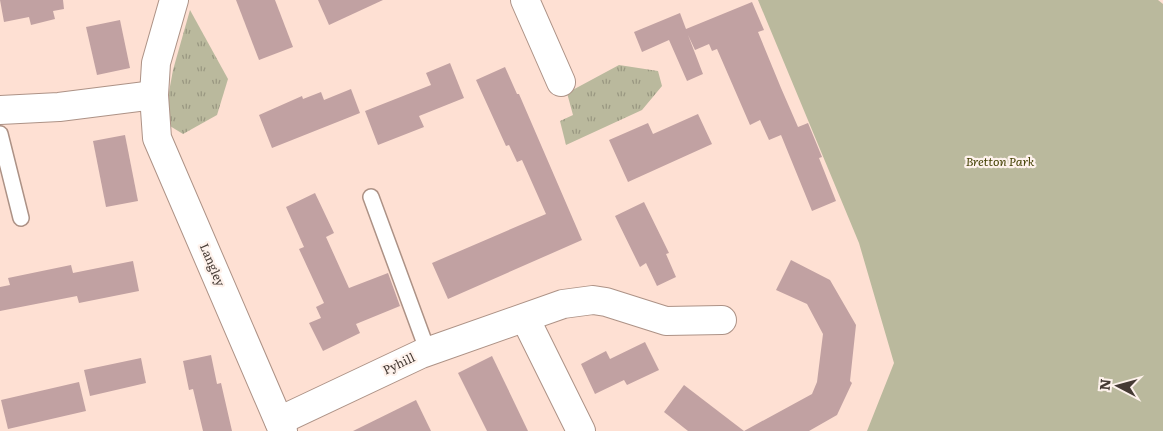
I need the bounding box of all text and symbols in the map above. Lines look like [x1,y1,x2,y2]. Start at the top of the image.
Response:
park label: Bretton Park [966,152,1035,170]
street label: Langley [196,240,230,289]
street label: Pyhill [379,348,418,378]
north arrow [1093,361,1143,411]
text: N [1094,377,1115,391]

